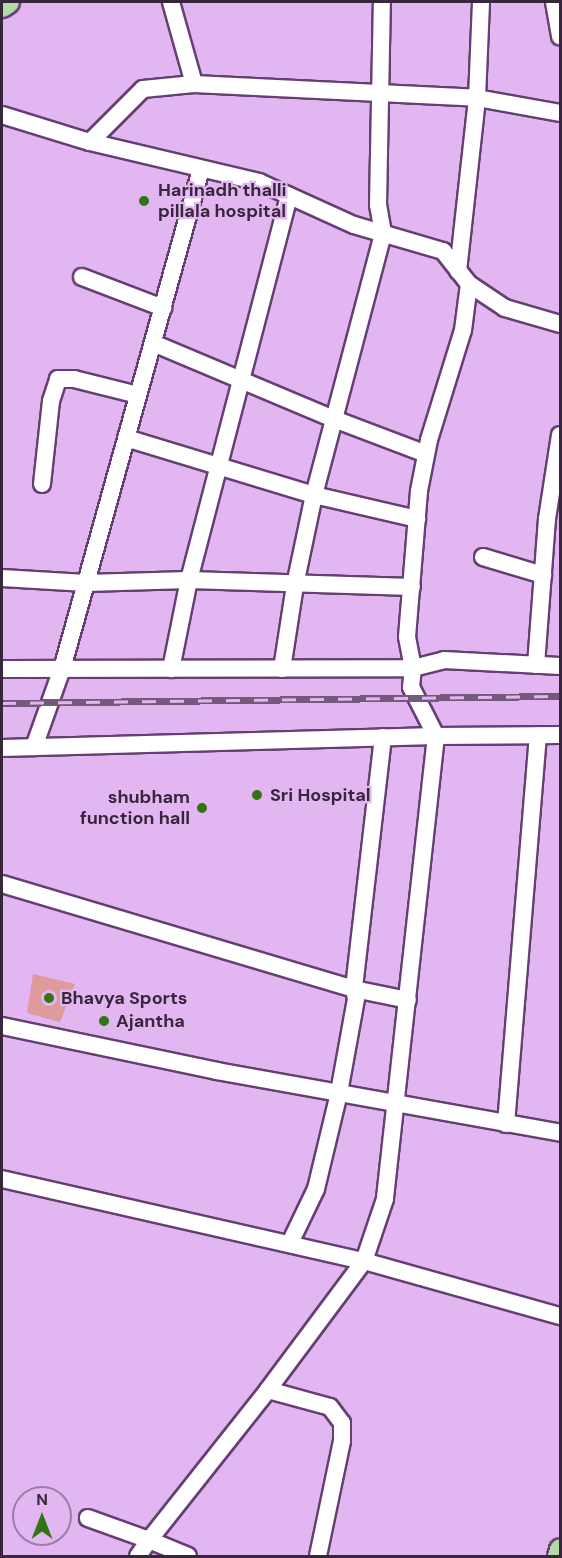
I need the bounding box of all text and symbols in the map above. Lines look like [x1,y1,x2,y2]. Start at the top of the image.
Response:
place label: Harinadh thalli pillala hospital [158,180,287,222]
marker: Harinadh thalli pillala hospital [135,192,153,210]
place label: Sri Hospital [270,784,371,806]
marker: Sri Hospital [248,786,266,804]
place label: shubham function hall [80,787,190,830]
marker: shubham function hall [195,801,209,815]
place label: Bhavya Sports [61,987,187,1009]
marker: Bhavya Sports [42,991,56,1005]
place label: Ajantha [116,1010,185,1032]
marker: Ajantha [97,1014,111,1028]
north arrow [12,1486,72,1546]
text: N [36,1489,48,1510]

